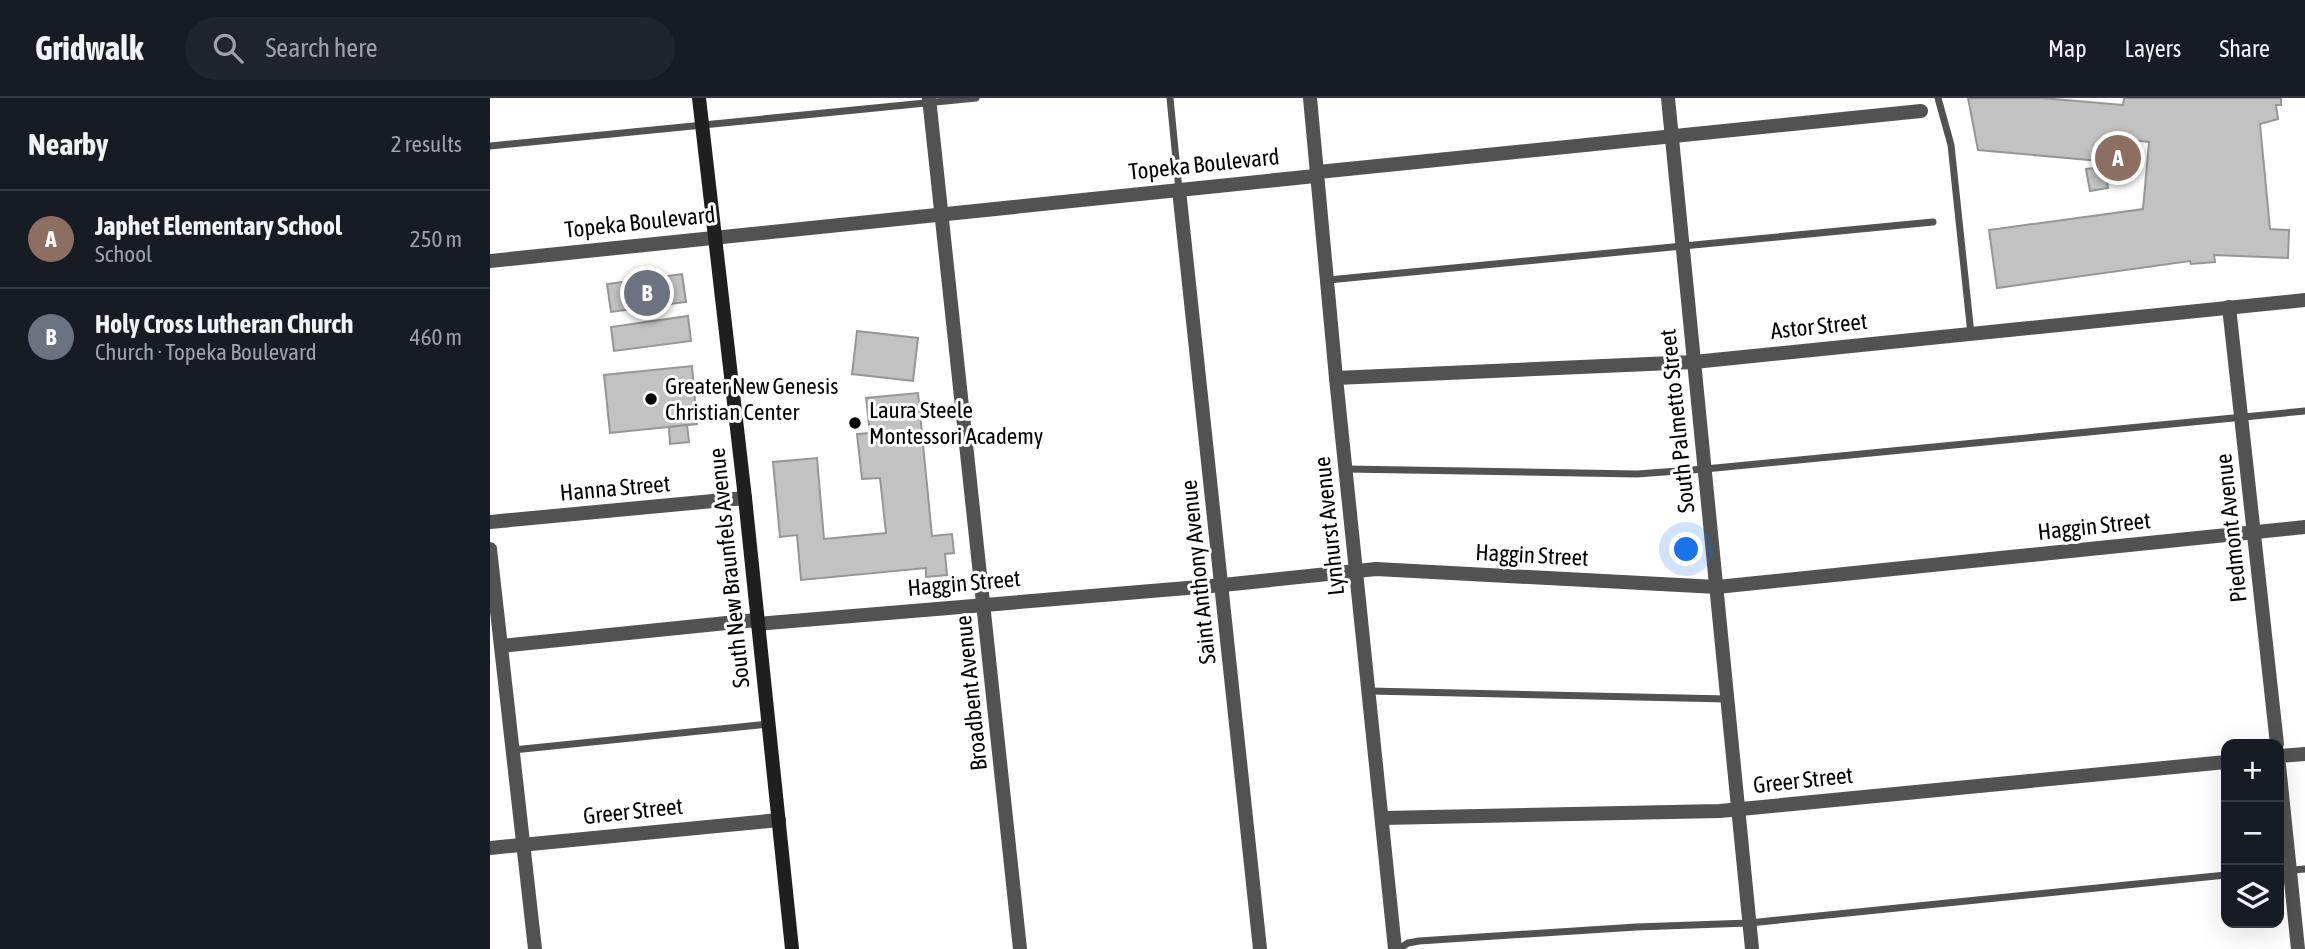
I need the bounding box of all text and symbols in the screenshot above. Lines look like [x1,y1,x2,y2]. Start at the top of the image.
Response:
search box [185,17,675,80]
text: Gridwalk [35,29,143,67]
icon: search [209,29,247,67]
text: Search here [265,33,378,63]
text: Map [2048,35,2087,62]
text: Layers [2125,35,2181,62]
text: Share [2219,35,2270,62]
text: Nearby [28,127,108,161]
text: 2 results [391,131,462,157]
pin: A [2095,132,2141,184]
street label: Topeka Boulevard [1127,143,1281,185]
street label: Topeka Boulevard [563,201,717,243]
text: Japhet Elementary School [95,211,342,241]
text: A [45,226,57,252]
text: 250 m [410,226,462,252]
text: School [95,241,152,267]
pin: B [624,267,670,319]
street label: Astor Street [1769,308,1869,344]
text: Holy Cross Lutheran Church [95,309,353,339]
text: B [46,324,56,350]
text: 460 m [410,324,462,350]
street label: South Palmetto Street [1654,328,1700,514]
text: Church · Topeka Boulevard [95,339,317,365]
place label: Greater New Genesis Christian Center [665,373,838,425]
marker: Greater New Genesis Christian Center [643,391,659,407]
place label: Laura Steele Montessori Academy [869,397,1043,449]
marker: Laura Steele Montessori Academy [847,415,863,431]
street label: South New Braunfels Avenue [703,447,755,689]
street label: Piedmont Avenue [2210,452,2252,604]
street label: Lynhurst Avenue [1309,455,1349,597]
street label: Hanna Street [559,470,671,506]
street label: Saint Anthony Avenue [1175,479,1221,665]
street label: Haggin Street [2036,507,2152,545]
your location [1669,532,1703,566]
street label: Haggin Street [1475,539,1589,571]
street label: Haggin Street [906,565,1022,601]
street label: Broadbent Avenue [950,614,992,772]
map controls [2221,739,2284,928]
button: + [2221,739,2284,802]
street label: Greer Street [1752,762,1854,798]
street label: Greer Street [582,793,684,829]
button: − [2221,802,2284,865]
button: layers [2221,865,2284,928]

